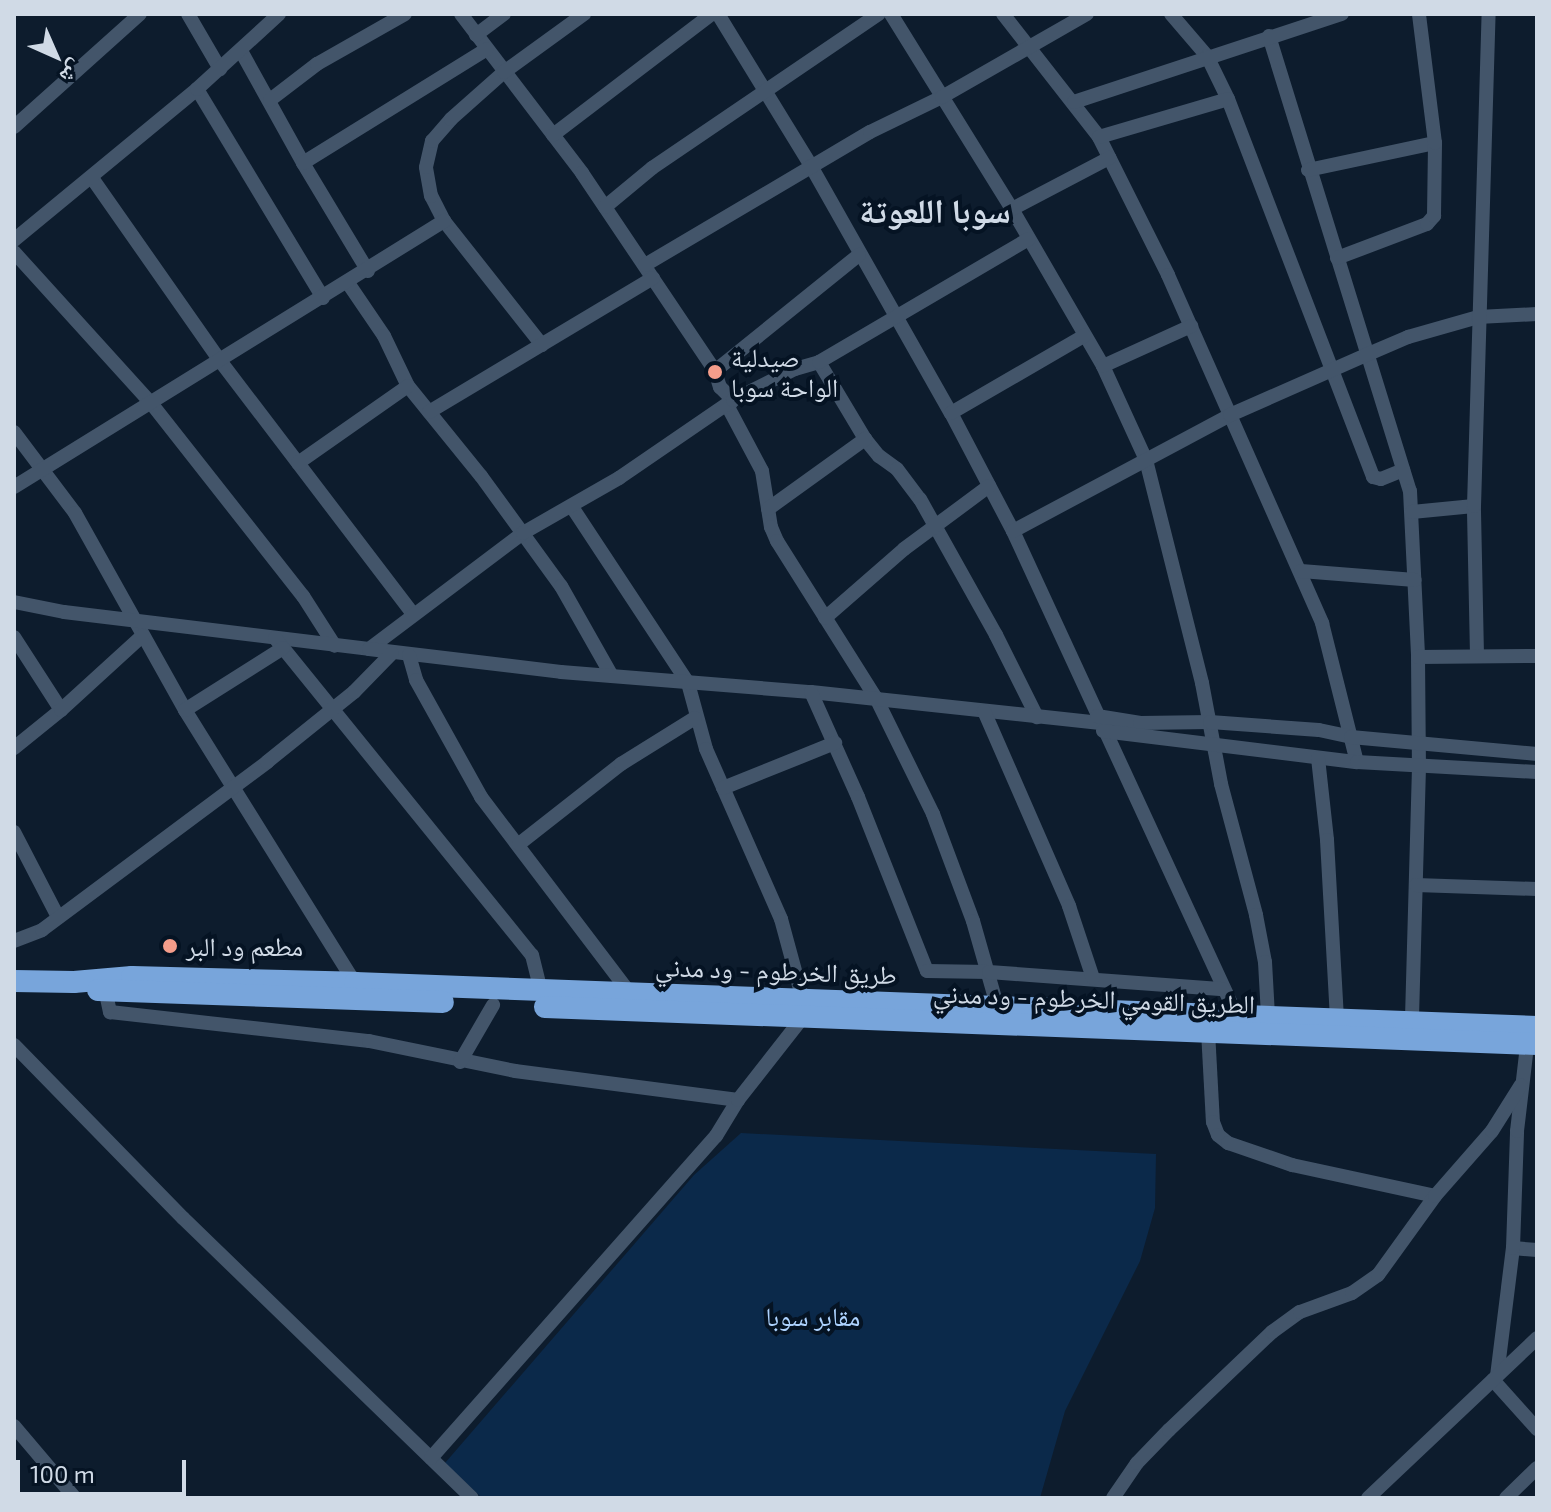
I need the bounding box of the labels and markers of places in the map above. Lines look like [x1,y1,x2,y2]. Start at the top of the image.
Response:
place label: صيدلية الواحة سوبا [731,341,838,402]
marker: صيدلية الواحة سوبا [706,363,724,381]
place label: مطعم ود البر [186,930,303,962]
marker: مطعم ود البر [161,937,179,955]

